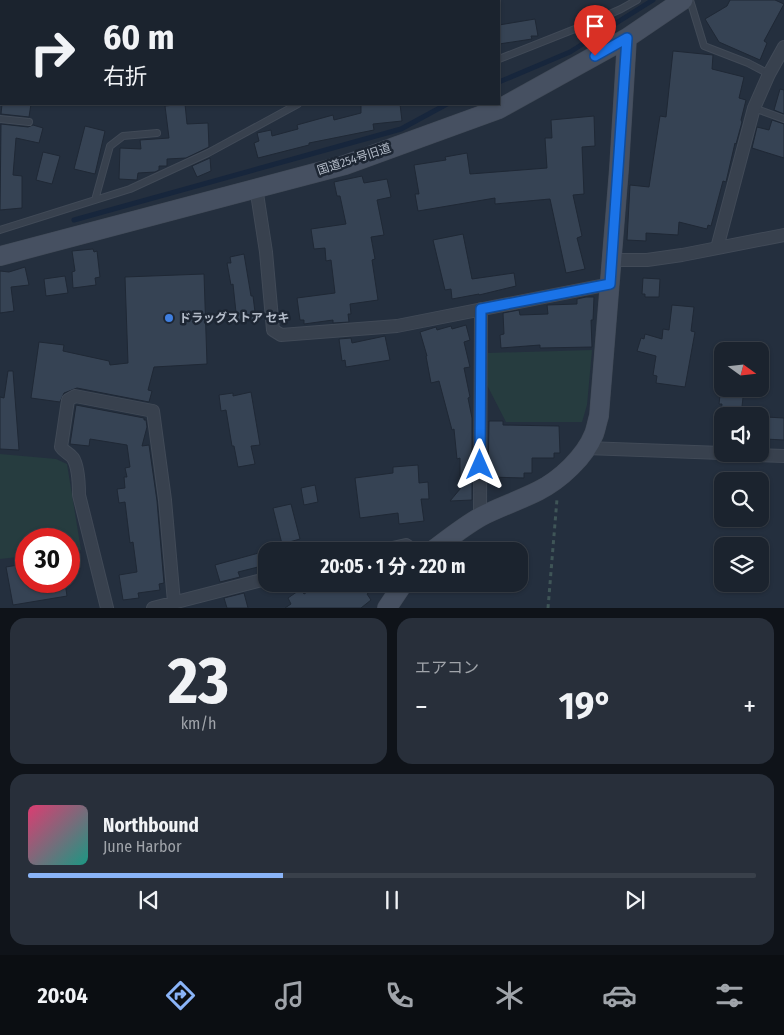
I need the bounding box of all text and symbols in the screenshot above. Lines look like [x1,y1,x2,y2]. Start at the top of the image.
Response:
pin [574,5,616,56]
icon: arrive [581,12,609,40]
text: 60 m [103,16,174,58]
icon: right [20,20,85,85]
text: 右折 [103,63,147,90]
street label: 国道254号旧道 [315,141,393,177]
place label: ドラッグストア セキ [179,311,290,325]
marker: ドラッグストア セキ [163,312,175,324]
north arrow [714,342,769,398]
map controls [714,342,769,592]
button: sound [714,407,769,462]
position arrow [453,438,505,490]
button: search [714,472,769,527]
speed limit sign: 30 [15,528,80,593]
button: layers [714,537,769,592]
text: 20:05 · 1 分 · 220 m [320,555,466,578]
text: 23 [168,642,229,720]
text: エアコン [415,658,479,677]
text: 19° [559,683,612,729]
text: − [415,690,428,723]
text: + [743,690,756,723]
text: km/h [181,714,216,733]
text: Northbound [103,814,199,837]
text: June Harbor [103,837,181,856]
icon: previous [135,886,163,914]
icon: pause [378,886,406,914]
icon: next [621,886,649,914]
icon: directions [163,978,198,1013]
icon: music [272,978,307,1013]
icon: phone [382,978,417,1013]
icon: climate [492,978,527,1013]
icon: car [602,978,637,1013]
icon: filters [712,978,747,1013]
text: 20:04 [37,982,88,1009]

